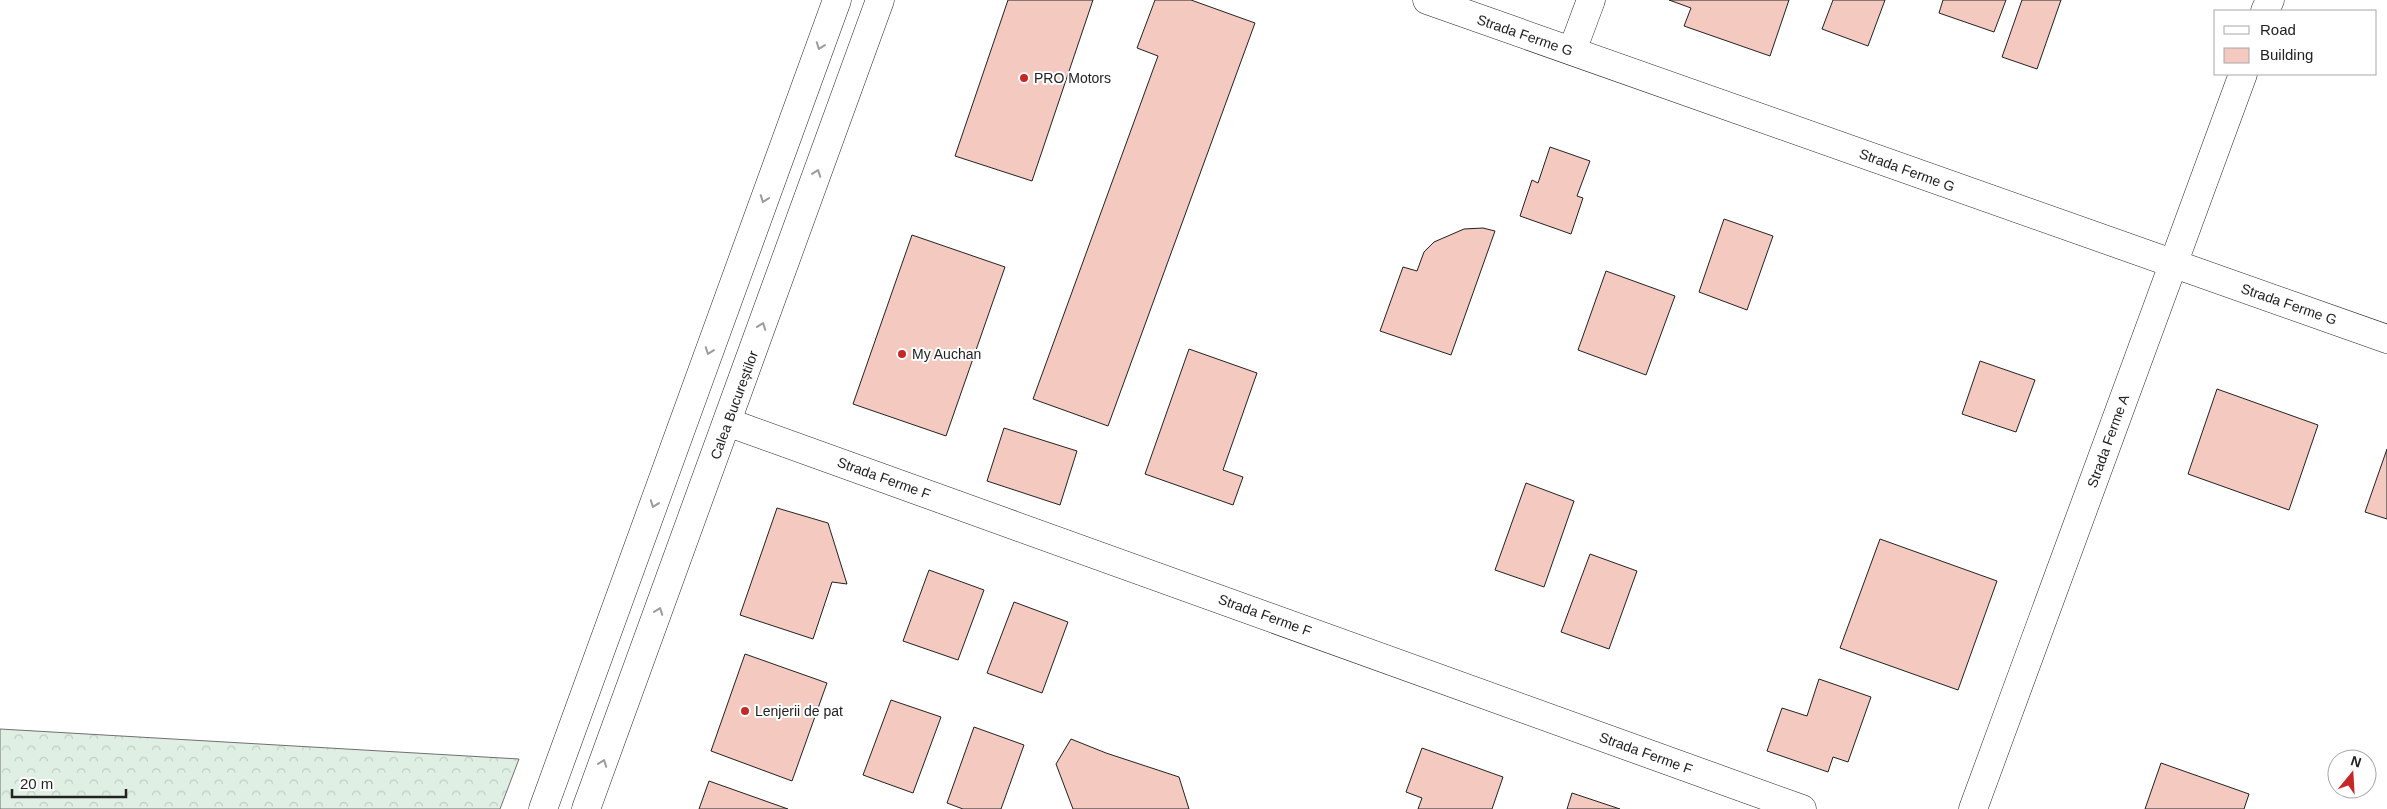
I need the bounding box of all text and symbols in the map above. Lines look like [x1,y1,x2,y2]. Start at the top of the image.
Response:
legend [2214,10,2377,75]
street label: Strada Ferme G [1475,11,1575,59]
text: Road [2260,21,2296,38]
one-way arrow [816,41,826,50]
text: Building [2260,46,2313,63]
place label: PRO Motors [1034,70,1111,86]
marker: PRO Motors [1018,72,1030,84]
street label: Strada Ferme G [1857,145,1957,195]
one-way arrow [811,170,821,178]
one-way arrow [760,194,770,202]
street label: Strada Ferme G [2239,280,2339,328]
one-way arrow [756,322,766,331]
place label: My Auchan [912,346,981,362]
one-way arrow [705,347,715,355]
street label: Calea Bucureștilor [707,348,761,461]
marker: My Auchan [896,348,908,360]
street label: Strada Ferme A [2084,392,2133,490]
street label: Strada Ferme F [835,454,933,502]
one-way arrow [650,499,660,508]
street label: Strada Ferme F [1216,591,1314,639]
one-way arrow [653,607,663,615]
place label: Lenjerii de pat [755,703,843,719]
marker: Lenjerii de pat [739,705,751,717]
street label: Strada Ferme F [1597,729,1695,777]
north arrow [2327,749,2377,799]
text: N [2349,752,2363,771]
one-way arrow [597,759,607,768]
scale bar [12,766,126,798]
text: 20 m [20,775,53,792]

